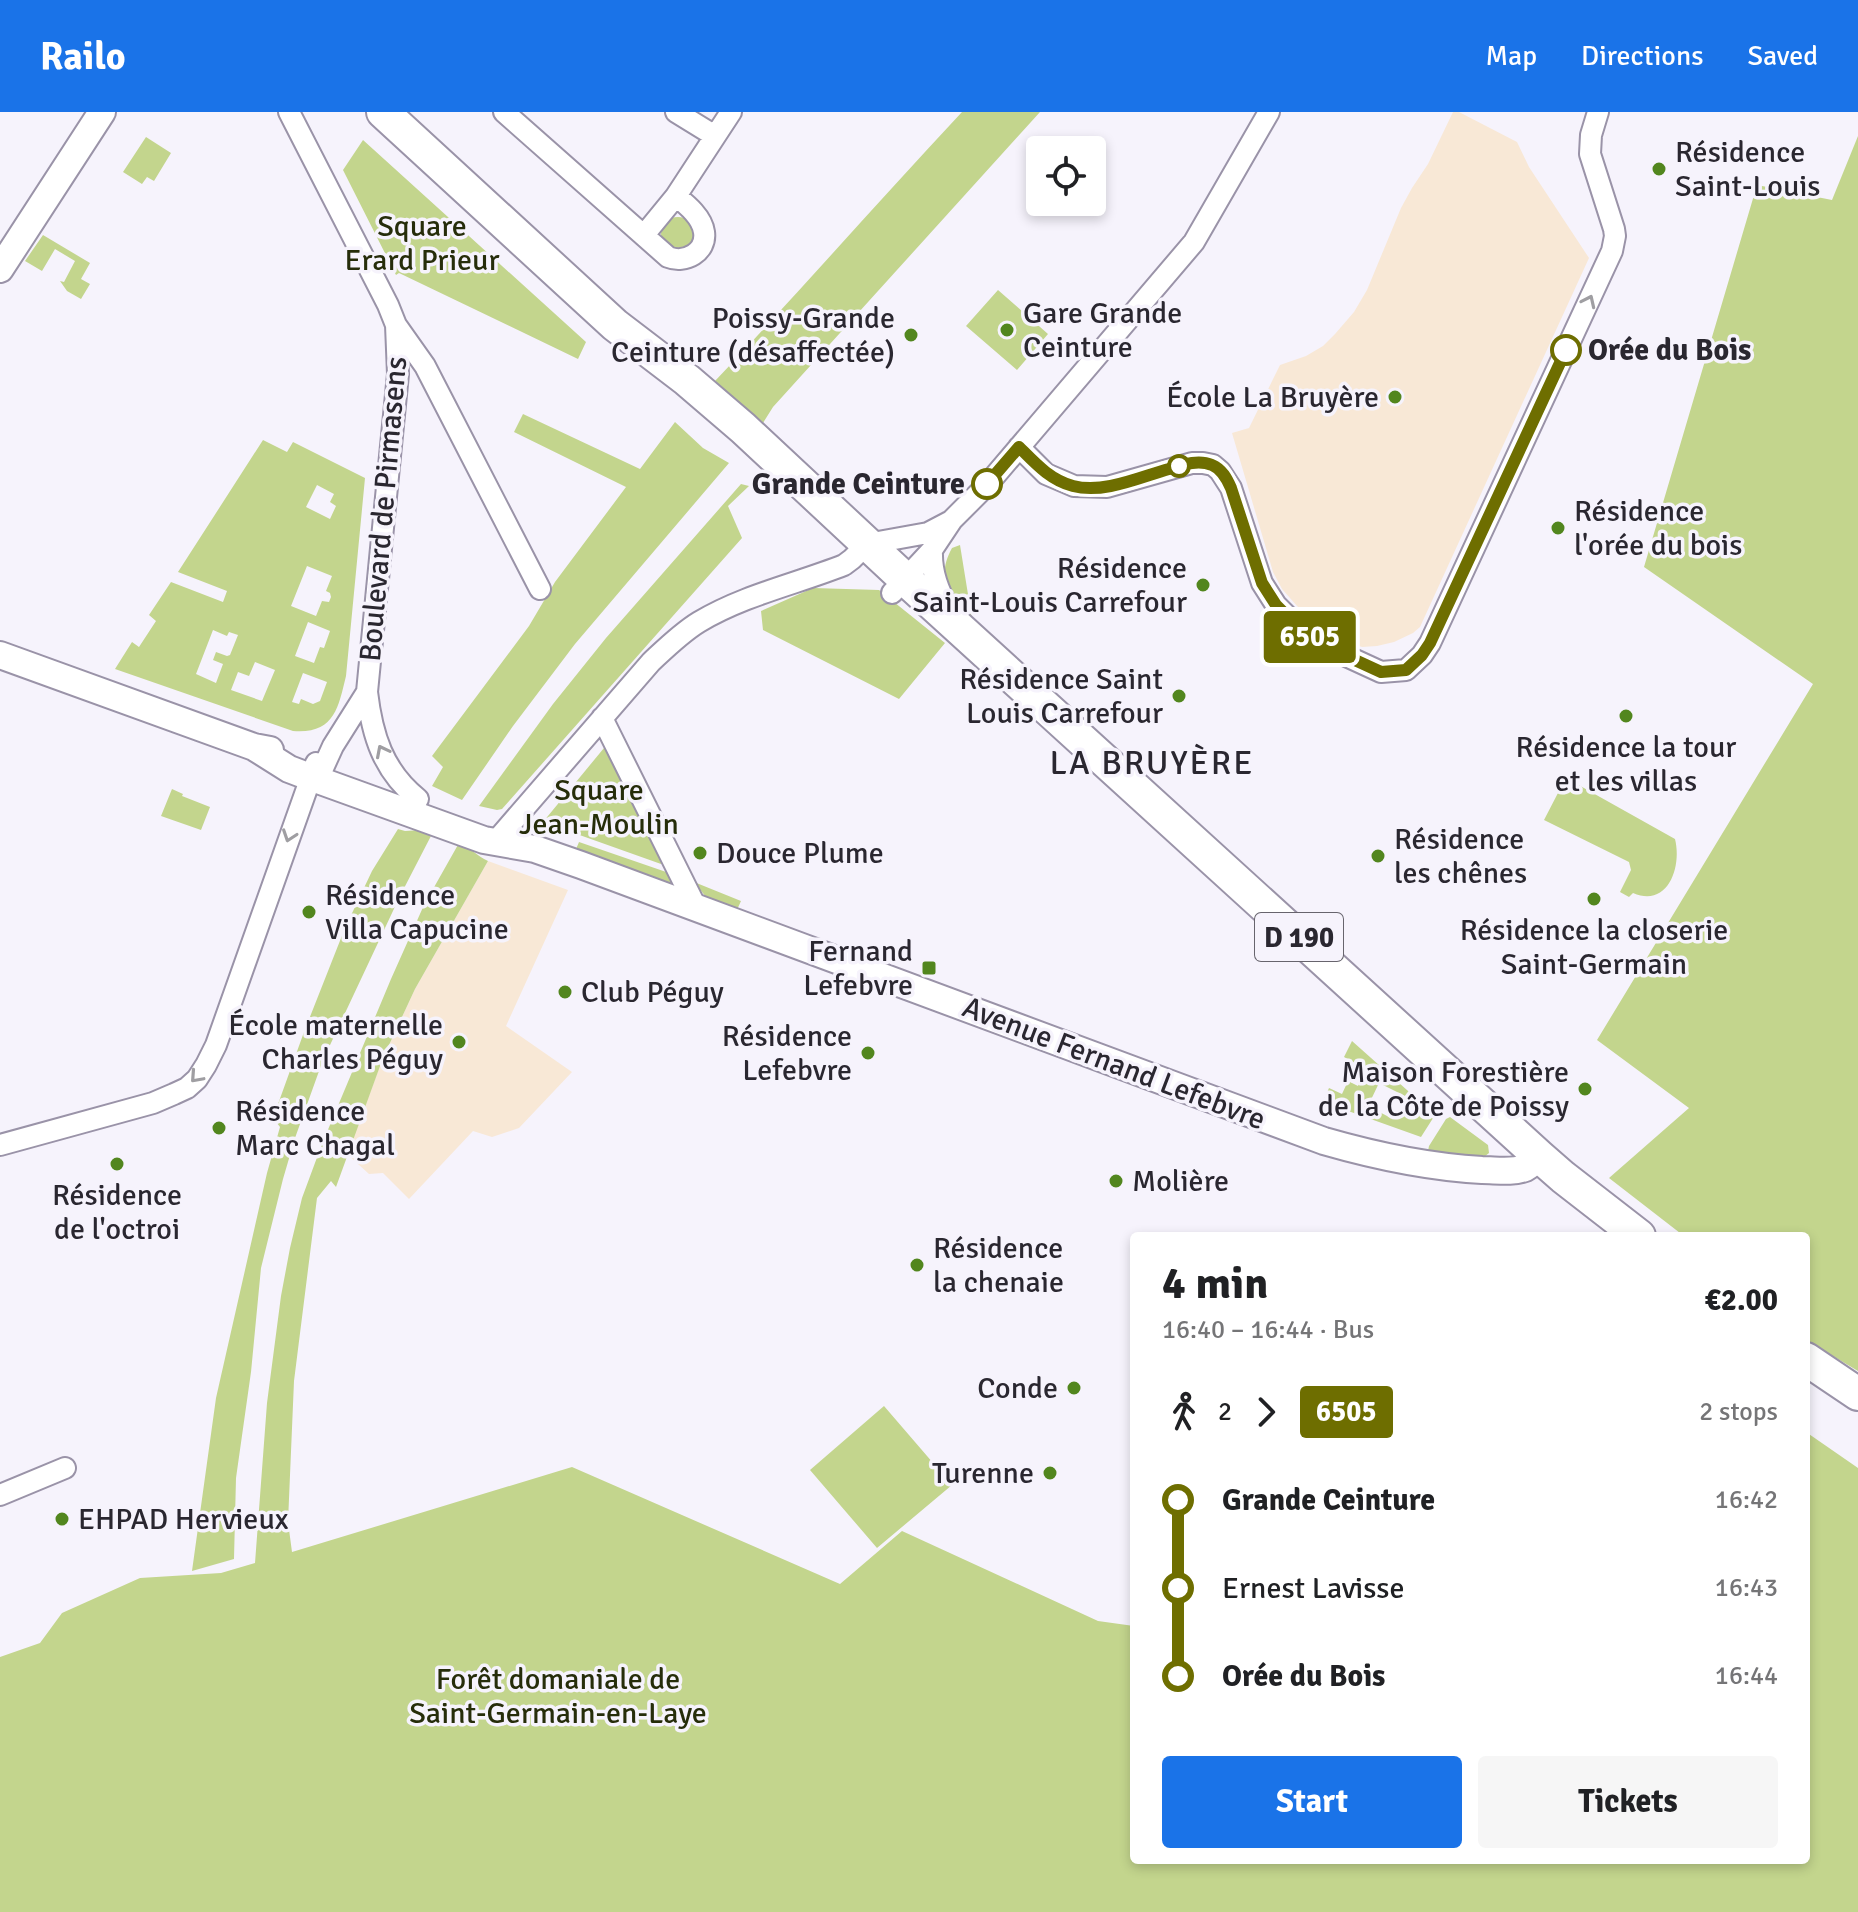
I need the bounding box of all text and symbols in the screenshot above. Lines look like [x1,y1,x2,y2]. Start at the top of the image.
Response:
text: Railo [40,33,125,80]
text: Map [1485,39,1537,73]
text: Directions [1581,39,1703,73]
text: Saved [1747,39,1818,73]
place label: Résidence Saint-Louis [1675,134,1820,205]
map controls [1026,136,1106,216]
button: locate [1026,136,1106,216]
marker: Résidence Saint-Louis [1650,160,1668,178]
park label: Square Erard Prieur [345,208,499,279]
one-way arrow [1579,294,1595,309]
place label: Gare Grande Ceinture [1023,295,1182,366]
place label: Poissy-Grande Ceinture (désaffectée) [611,300,895,371]
marker: Gare Grande Ceinture [998,321,1016,339]
marker: Poissy-Grande Ceinture (désaffectée) [902,326,920,344]
place label: Orée du Bois [1588,332,1751,369]
marker: Orée du Bois [1551,335,1581,365]
street label: Boulevard de Pirmasens [352,355,415,663]
place label: École La Bruyère [1166,379,1379,416]
marker: École La Bruyère [1386,388,1404,406]
unlabelled marker [1168,455,1190,477]
place label: Grande Ceinture [752,466,965,503]
marker: Grande Ceinture [972,469,1002,499]
place label: Résidence l'orée du bois [1574,493,1742,564]
marker: Résidence l'orée du bois [1549,519,1567,537]
place label: Résidence Saint-Louis Carrefour [912,550,1187,621]
marker: Résidence Saint-Louis Carrefour [1194,576,1212,594]
line badge: 6505 [1254,611,1366,663]
text: 6505 [1280,620,1340,654]
place label: Résidence Saint Louis Carrefour [959,661,1163,732]
marker: Résidence Saint Louis Carrefour [1170,687,1188,705]
marker: Résidence la tour et les villas [1617,707,1635,725]
place label: Résidence la tour et les villas [1516,729,1736,800]
district label: LA BRUYÈRE [1050,742,1254,784]
one-way arrow [376,744,391,759]
park label: Square Jean-Moulin [519,772,679,843]
place label: Résidence les chênes [1394,821,1527,892]
one-way arrow [282,828,299,842]
place label: Douce Plume [716,835,884,872]
marker: Douce Plume [691,844,709,862]
marker: Résidence les chênes [1369,847,1387,865]
place label: Résidence Villa Capucine [325,877,509,948]
marker: Résidence la closerie Saint-Germain [1585,890,1603,908]
marker: Résidence Villa Capucine [300,903,318,921]
place label: Résidence la closerie Saint-Germain [1460,912,1728,983]
road number: D 190 [1255,913,1343,961]
place label: Fernand Lefebvre [803,933,913,1004]
marker: Fernand Lefebvre [920,959,938,977]
place label: Club Péguy [581,974,724,1011]
marker: Club Péguy [556,983,574,1001]
street label: Avenue Fernand Lefebvre [957,989,1270,1138]
place label: École maternelle Charles Péguy [228,1007,443,1078]
place label: Résidence Lefebvre [722,1018,852,1089]
marker: École maternelle Charles Péguy [450,1033,468,1051]
marker: Résidence Lefebvre [859,1044,877,1062]
place label: Maison Forestière de la Côte de Poissy [1318,1054,1569,1125]
one-way arrow [191,1068,205,1083]
marker: Maison Forestière de la Côte de Poissy [1576,1080,1594,1098]
place label: Résidence Marc Chagal [235,1093,395,1164]
marker: Résidence Marc Chagal [210,1119,228,1137]
marker: Résidence de l'octroi [108,1155,126,1173]
place label: Molière [1132,1163,1229,1200]
marker: Molière [1107,1172,1125,1190]
place label: Résidence de l'octroi [52,1177,182,1248]
place label: Résidence la chenaie [933,1230,1064,1301]
marker: Résidence la chenaie [908,1256,926,1274]
text: 4 min [1162,1257,1268,1311]
text: €2.00 [1705,1282,1778,1319]
text: 16:40 – 16:44 · Bus [1162,1314,1374,1346]
place label: Conde [977,1370,1058,1407]
marker: Conde [1065,1379,1083,1397]
icon: walk [1162,1390,1206,1434]
icon: forward [1244,1390,1288,1434]
text: 6505 [1316,1395,1377,1429]
text: 2 [1218,1396,1232,1428]
text: 2 stops [1699,1396,1778,1428]
place label: Turenne [932,1455,1034,1492]
marker: Turenne [1041,1464,1059,1482]
text: Grande Ceinture [1222,1482,1435,1519]
text: 16:42 [1715,1484,1778,1516]
place label: EHPAD Hervieux [78,1501,289,1538]
marker: EHPAD Hervieux [53,1510,71,1528]
text: Ernest Lavisse [1222,1570,1404,1607]
text: 16:43 [1715,1572,1778,1604]
text: Orée du Bois [1222,1658,1385,1695]
text: 16:44 [1715,1660,1778,1692]
park label: Forêt domaniale de Saint-Germain-en-Laye [409,1661,707,1732]
button: Start [1162,1756,1462,1848]
button: Tickets [1478,1756,1778,1848]

